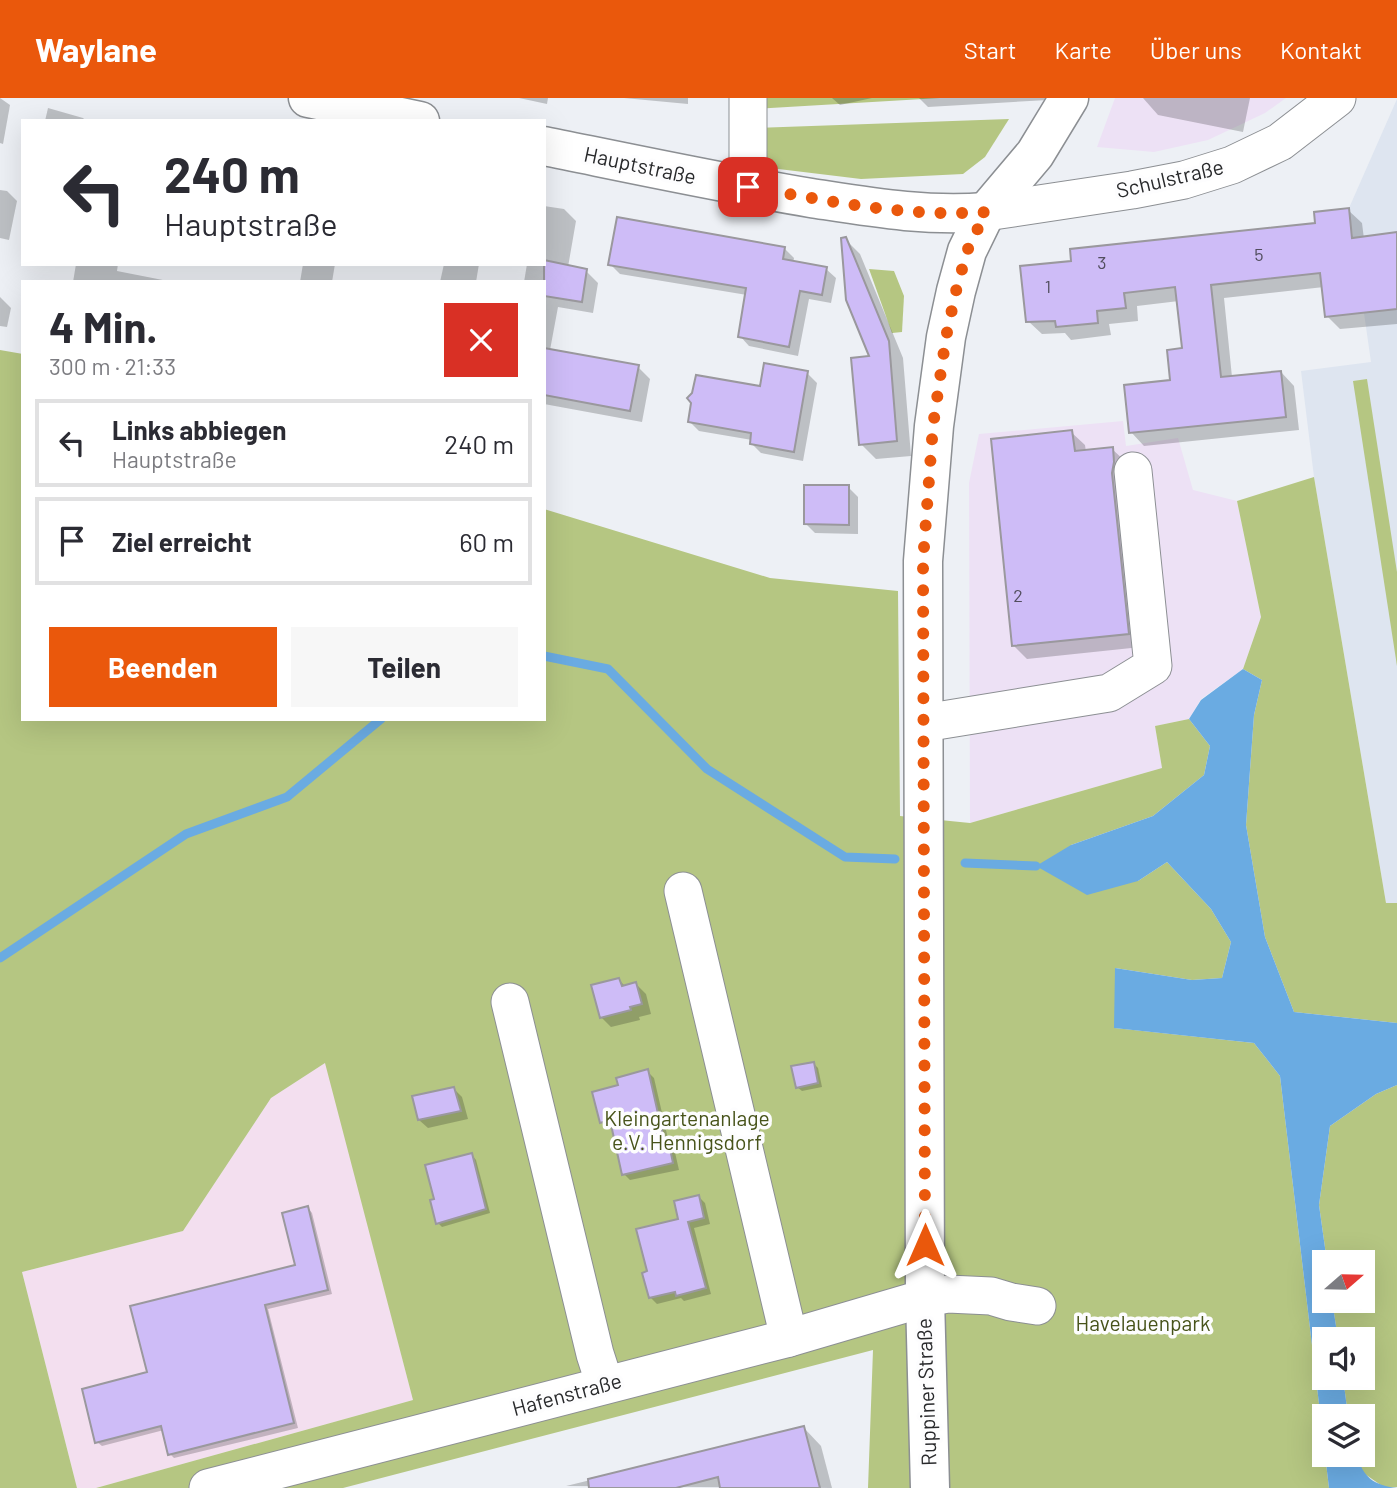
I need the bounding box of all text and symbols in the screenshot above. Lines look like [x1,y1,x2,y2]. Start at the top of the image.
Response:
text: Waylane [35,29,157,69]
text: Start [964,35,1017,64]
text: Karte [1055,35,1112,64]
text: Über uns [1150,35,1242,64]
text: Kontakt [1280,35,1362,64]
street label: Hauptstraße [582,140,699,189]
text: 240 m [164,144,300,203]
icon: left [49,147,140,238]
street label: Schulstraße [1113,153,1226,202]
pin [718,157,778,217]
icon: arrive [729,168,767,206]
text: Hauptstraße [164,204,338,242]
house number: 5 [1254,243,1264,265]
house number: 3 [1097,251,1107,273]
house number: 1 [1045,275,1051,297]
text: 4 Min. [49,301,158,351]
button: close [444,303,518,377]
text: 300 m · 21:33 [49,352,176,380]
text: Links abbiegen [112,414,286,445]
icon: left [53,424,91,462]
text: 240 m [444,428,514,459]
text: Hauptstraße [112,445,237,473]
icon: arrive [53,522,91,560]
text: Ziel erreicht [112,526,252,557]
text: 60 m [459,526,514,557]
house number: 2 [1013,584,1023,606]
button: Beenden [49,627,277,707]
button: Teilen [291,627,518,707]
park label: Kleingartenanlage e.V. Hennigsdorf [604,1105,770,1154]
position arrow [888,1208,962,1282]
north arrow [1312,1250,1376,1312]
map controls [1312,1250,1375,1467]
park label: Havelauenpark [1076,1310,1210,1335]
street label: Ruppiner Straße [910,1318,941,1466]
button: sound [1312,1327,1375,1390]
street label: Hafenstraße [509,1367,624,1420]
button: layers [1312,1404,1375,1467]

